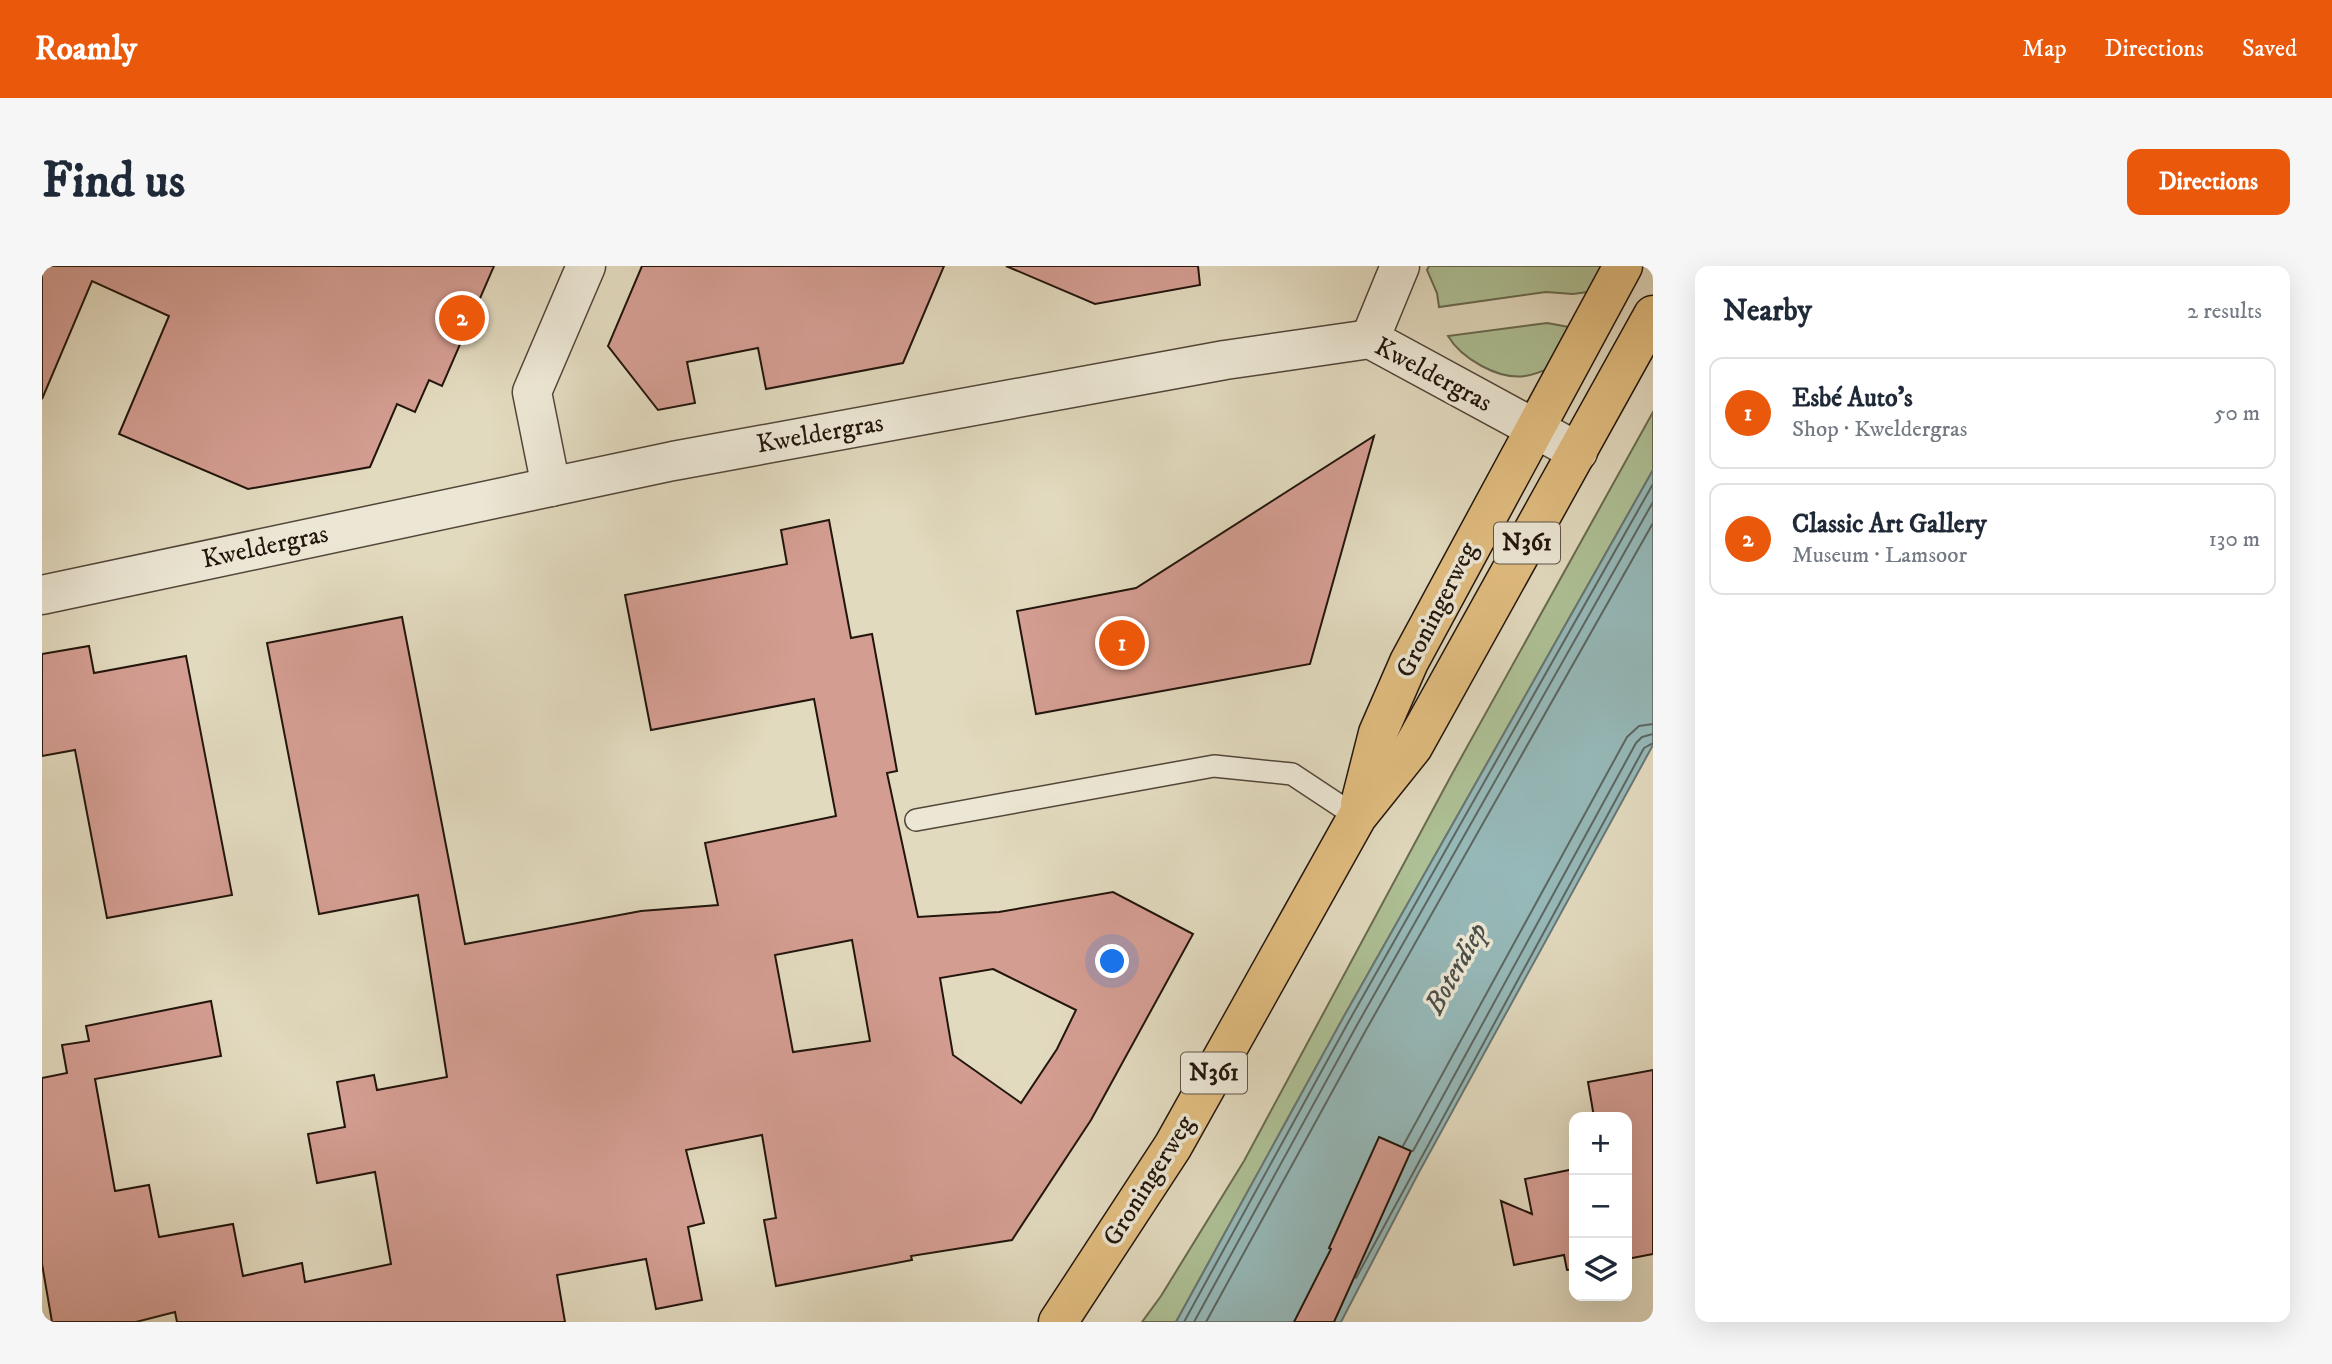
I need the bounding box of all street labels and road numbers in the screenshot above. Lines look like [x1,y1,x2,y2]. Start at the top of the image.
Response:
street label: Kweldergras [1369,330,1497,420]
street label: Kweldergras [754,407,886,461]
street label: Kweldergras [199,518,331,576]
road number: N361 [1494,522,1560,564]
street label: Groningerweg [1389,536,1485,683]
road number: N361 [1181,1052,1247,1094]
street label: Groningerweg [1096,1109,1202,1252]

